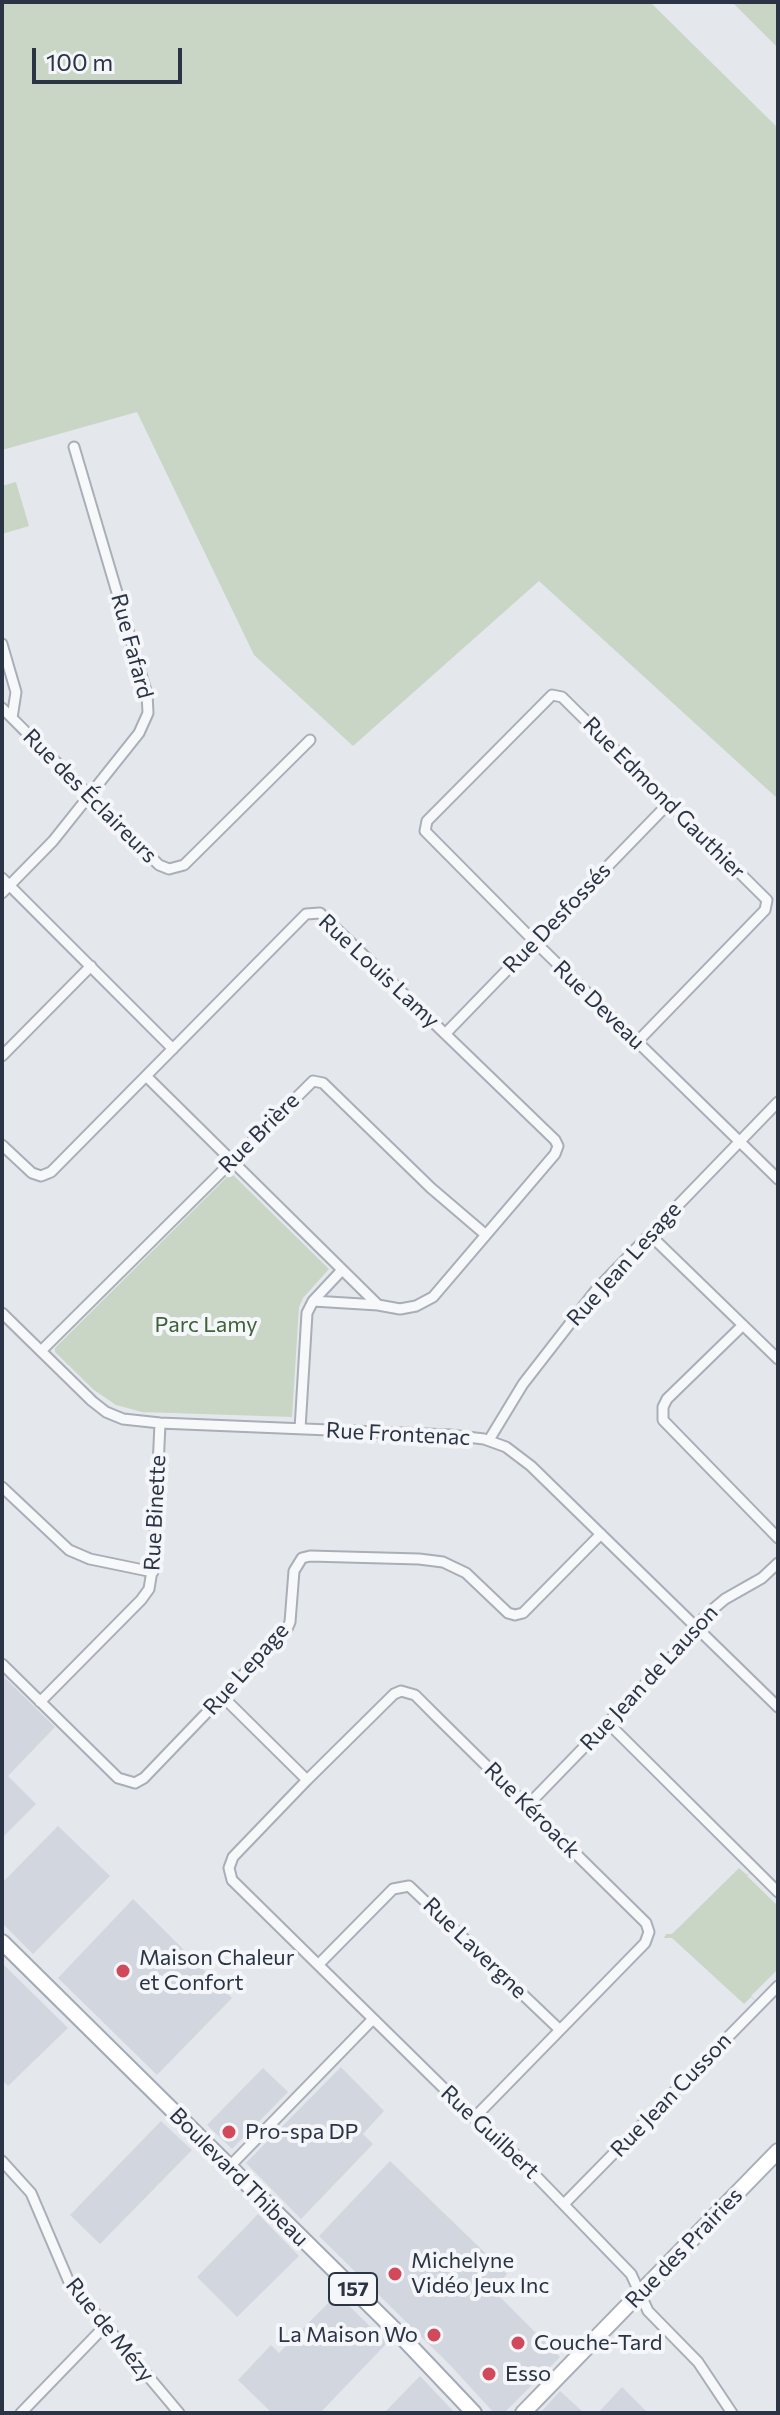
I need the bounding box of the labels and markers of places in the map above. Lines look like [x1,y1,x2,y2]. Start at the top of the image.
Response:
place label: Maison Chaleur et Confort [139,1945,294,1996]
marker: Maison Chaleur et Confort [114,1962,132,1980]
place label: Pro-spa DP [245,2119,358,2145]
marker: Pro-spa DP [220,2123,238,2141]
place label: Michelyne Vidéo Jeux Inc [411,2248,549,2300]
marker: Michelyne Vidéo Jeux Inc [386,2265,404,2283]
place label: La Maison Wo [278,2322,418,2348]
marker: La Maison Wo [425,2326,443,2344]
place label: Couche-Tard [534,2330,662,2356]
marker: Couche-Tard [509,2334,527,2352]
place label: Esso [505,2361,551,2387]
marker: Esso [480,2365,498,2383]

